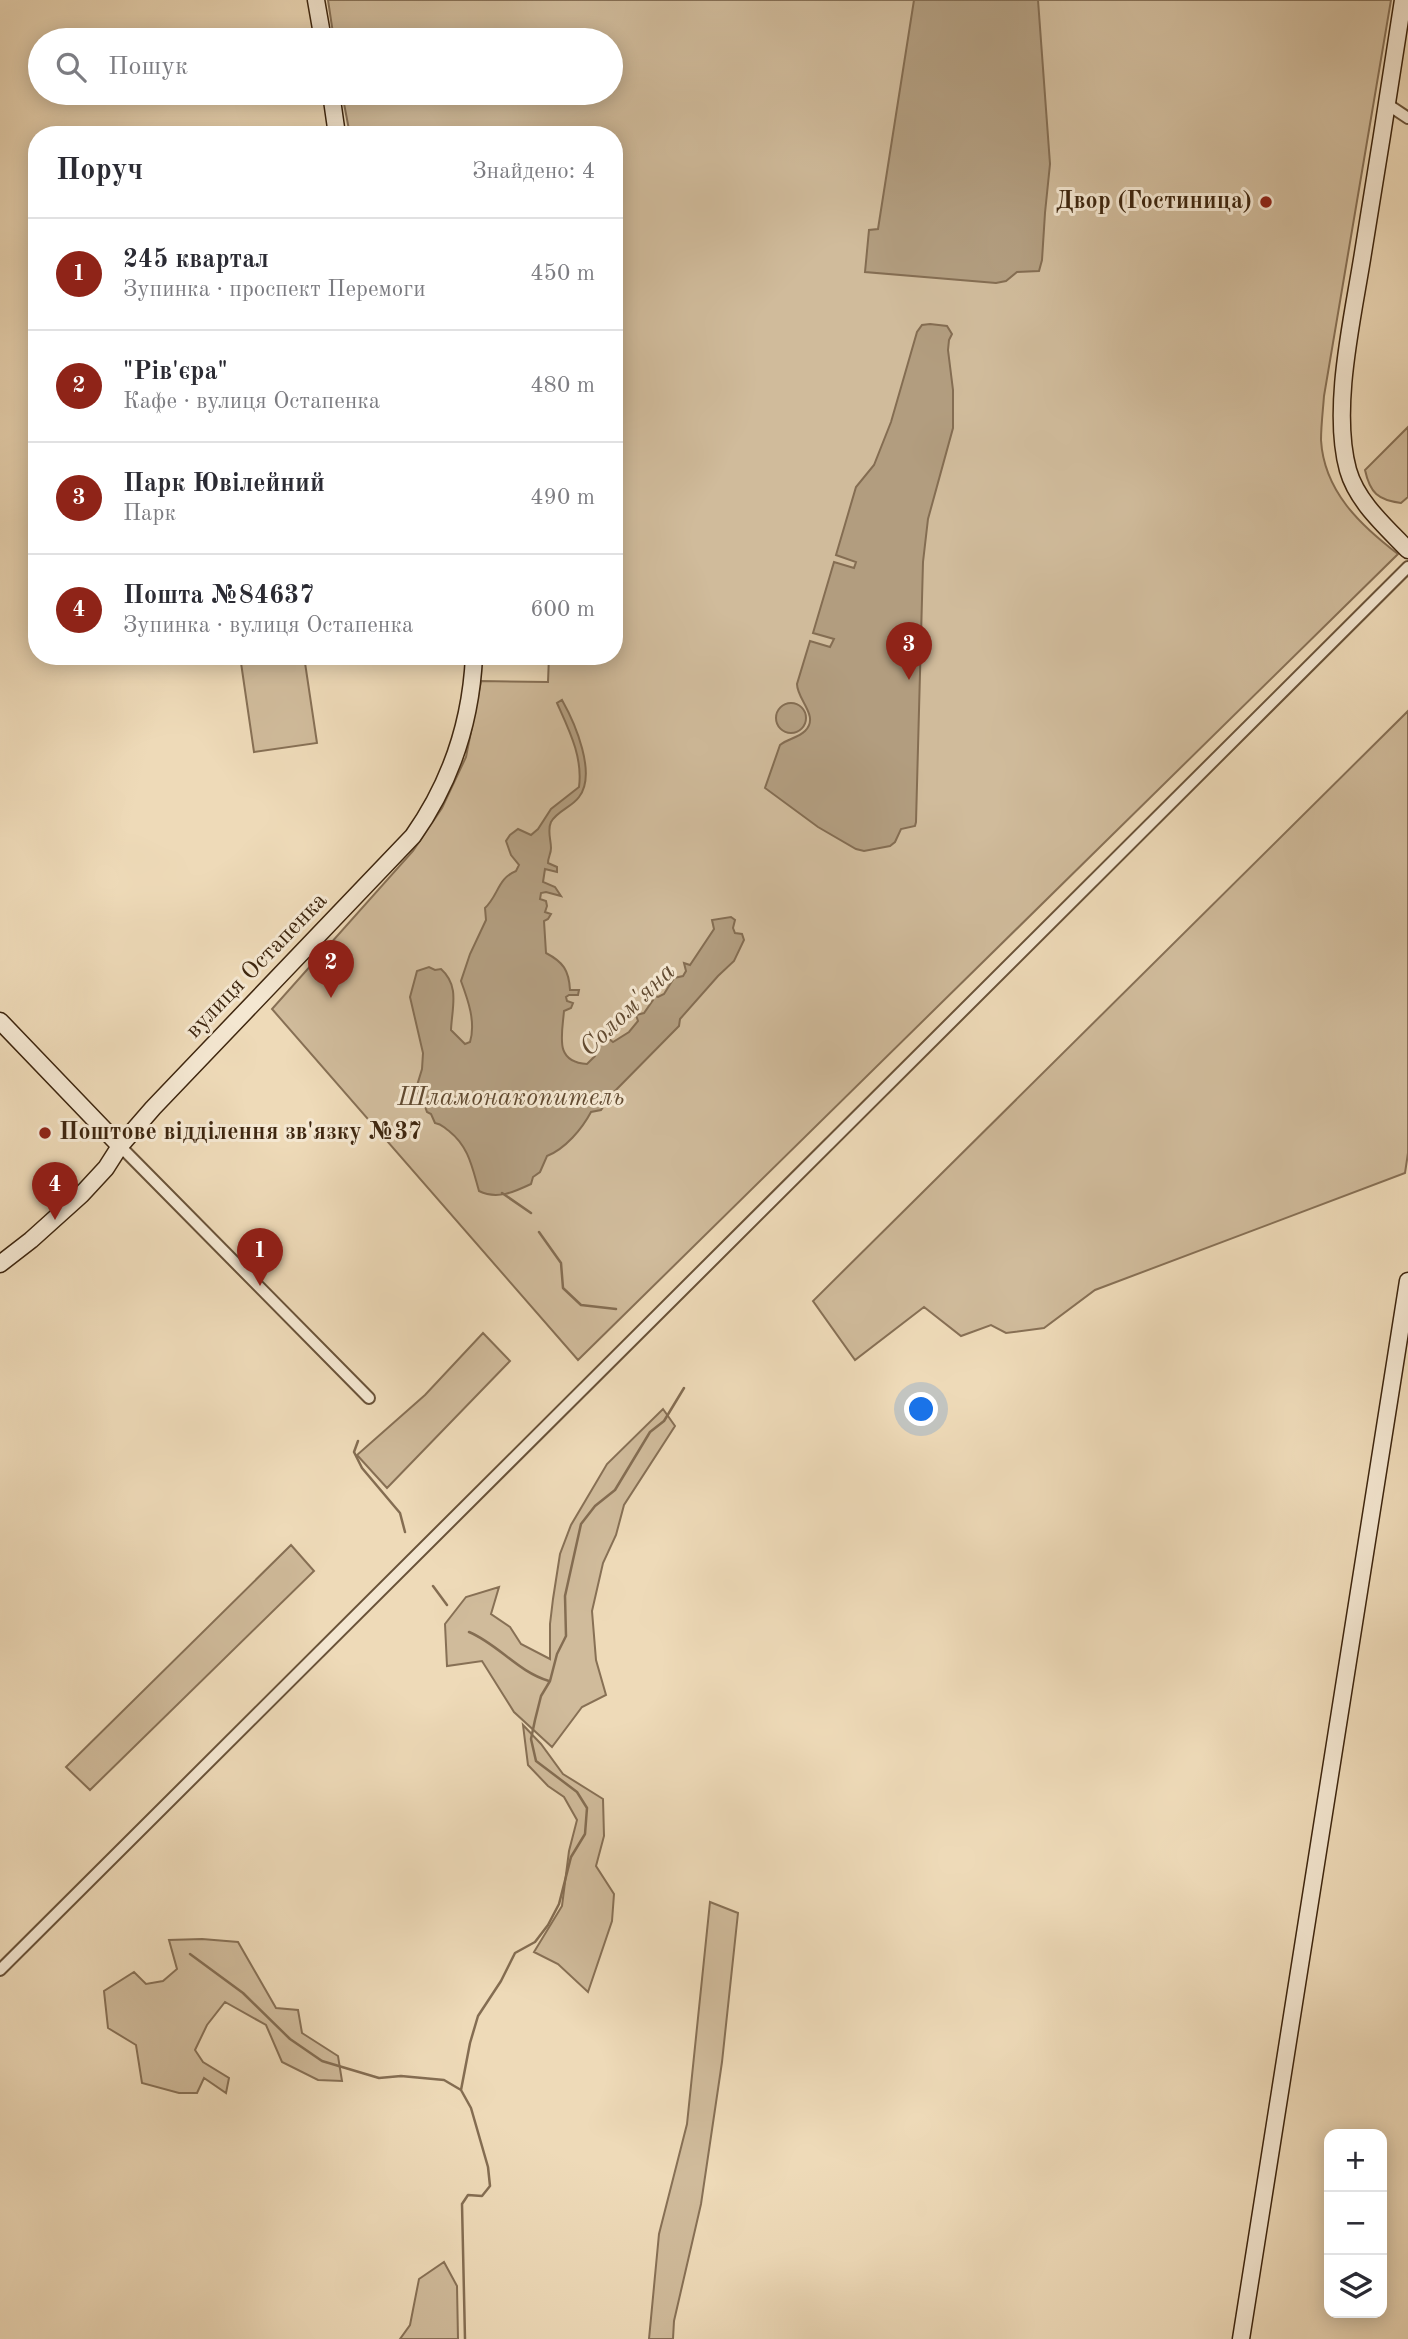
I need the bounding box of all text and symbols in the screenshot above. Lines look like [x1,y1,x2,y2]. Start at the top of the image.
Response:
search box [28,28,623,105]
icon: search [52,48,90,86]
text: Пошук [108,54,188,80]
text: Поруч [56,156,143,186]
text: Знайдено: 4 [472,160,595,183]
place label: Двор (Гостиница) [1056,189,1252,214]
marker: Двор (Гостиница) [1258,194,1274,210]
text: 245 квартал [123,247,269,273]
text: 1 [72,262,86,285]
text: 450 m [530,262,595,285]
text: Зупинка · проспект Перемоги [123,278,426,301]
text: "Рів'єра" [123,359,228,385]
text: 2 [72,374,86,397]
text: 480 m [530,374,595,397]
text: Кафе · вулиця Остапенка [123,390,380,413]
text: Парк Ювілейний [123,471,325,497]
text: 3 [72,486,86,509]
text: 490 m [530,486,595,509]
text: Парк [123,502,176,525]
text: Пошта №84637 [123,583,314,609]
text: 4 [72,598,86,621]
text: 600 m [530,598,595,621]
text: Зупинка · вулиця Остапенка [123,614,413,637]
pin: 3 [886,622,932,680]
street label: вулиця Остапенка [182,889,332,1043]
pin: 2 [308,940,354,998]
water label: Солом'яна [575,958,681,1062]
water label: Шламонакопитель [396,1085,625,1111]
place label: Поштове відділення зв'язку №37 [59,1121,422,1145]
marker: Поштове відділення зв'язку №37 [37,1125,53,1141]
pin: 4 [32,1162,78,1220]
pin: 1 [237,1228,283,1286]
your location [904,1392,938,1426]
map controls [1324,2129,1387,2318]
button: + [1324,2129,1387,2192]
button: − [1324,2192,1387,2255]
button: layers [1324,2255,1387,2318]

